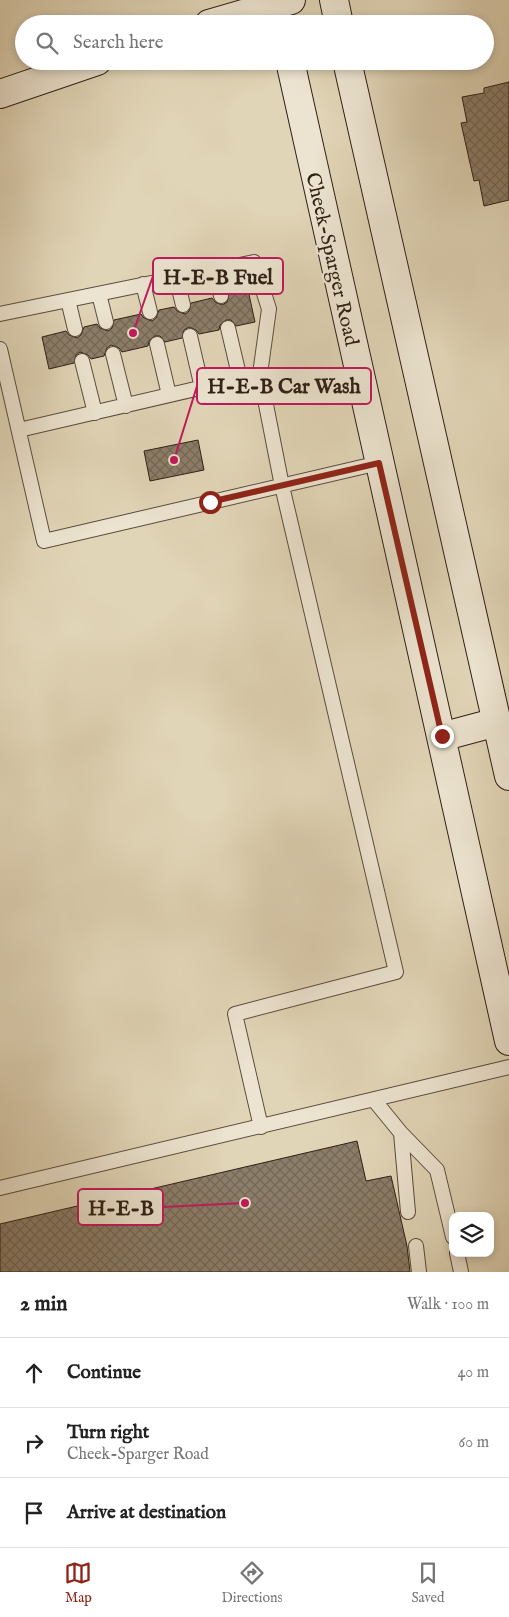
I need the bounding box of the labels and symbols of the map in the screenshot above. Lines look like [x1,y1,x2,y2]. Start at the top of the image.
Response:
street label: Cheek-Sparger Road [299,170,364,349]
callout: H-E-B Fuel [153,258,283,294]
text: H-E-B Fuel [163,265,274,292]
callout: H-E-B Car Wash [197,368,371,404]
text: H-E-B Car Wash [207,374,361,401]
route start [199,491,222,514]
route end [431,725,454,748]
callout: H-E-B [78,1189,163,1225]
text: H-E-B [88,1196,154,1223]

